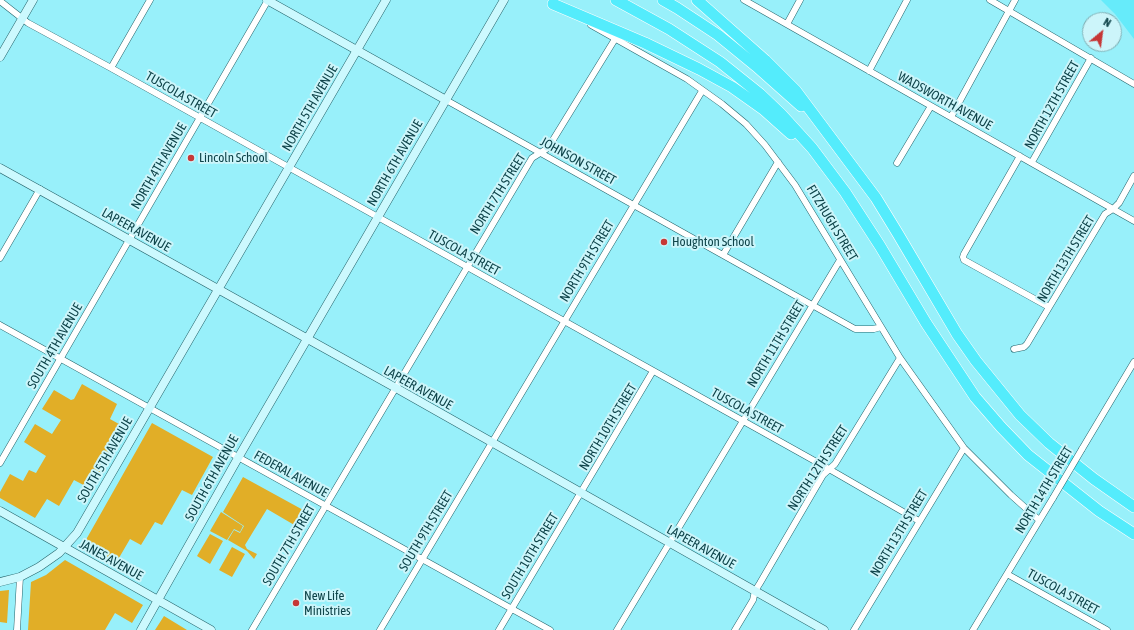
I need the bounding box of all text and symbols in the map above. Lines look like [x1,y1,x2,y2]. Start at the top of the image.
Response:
north arrow [1082,12,1122,52]
text: N [1102,16,1113,29]
street label: NORTH 12TH STREET [1021,58,1083,152]
street label: NORTH 5TH AVENUE [279,62,341,154]
street label: TUSCOLA STREET [143,68,219,122]
street label: WADSWORTH AVENUE [895,69,995,133]
street label: NORTH 6TH AVENUE [364,117,426,209]
street label: NORTH 4TH AVENUE [128,120,190,212]
street label: JOHNSON STREET [538,134,618,188]
place label: Lincoln School [199,150,268,166]
street label: NORTH 7TH STREET [467,151,529,237]
marker: Lincoln School [186,153,196,163]
street label: FITZHUGH STREET [803,182,861,264]
street label: LAPEER AVENUE [99,205,173,255]
street label: NORTH 13TH STREET [1034,213,1098,305]
street label: NORTH 9TH STREET [557,217,617,305]
street label: TUSCOLA STREET [425,227,503,279]
place label: Houghton School [672,234,754,250]
marker: Houghton School [659,237,669,247]
street label: NORTH 11TH STREET [744,298,808,390]
street label: SOUTH 4TH AVENUE [24,301,86,391]
street label: LAPEER AVENUE [381,363,455,413]
street label: NORTH 10TH STREET [576,381,640,473]
street label: TUSCOLA STREET [708,385,786,437]
street label: SOUTH 5TH AVENUE [74,415,136,505]
street label: NORTH 12TH STREET [785,422,851,514]
street label: SOUTH 6TH AVENUE [182,432,242,524]
street label: NORTH 14TH STREET [1012,444,1076,536]
street label: FEDERAL AVENUE [251,447,331,501]
street label: NORTH 13TH STREET [867,487,931,579]
street label: SOUTH 9TH STREET [396,488,456,574]
street label: SOUTH 7TH STREET [259,502,319,588]
street label: SOUTH 10TH STREET [498,510,562,602]
street label: LAPEER AVENUE [664,522,738,572]
street label: JANES AVENUE [77,536,145,584]
street label: TUSCOLA STREET [1024,566,1102,618]
place label: New Life Ministries [304,588,351,619]
marker: New Life Ministries [291,598,301,608]

